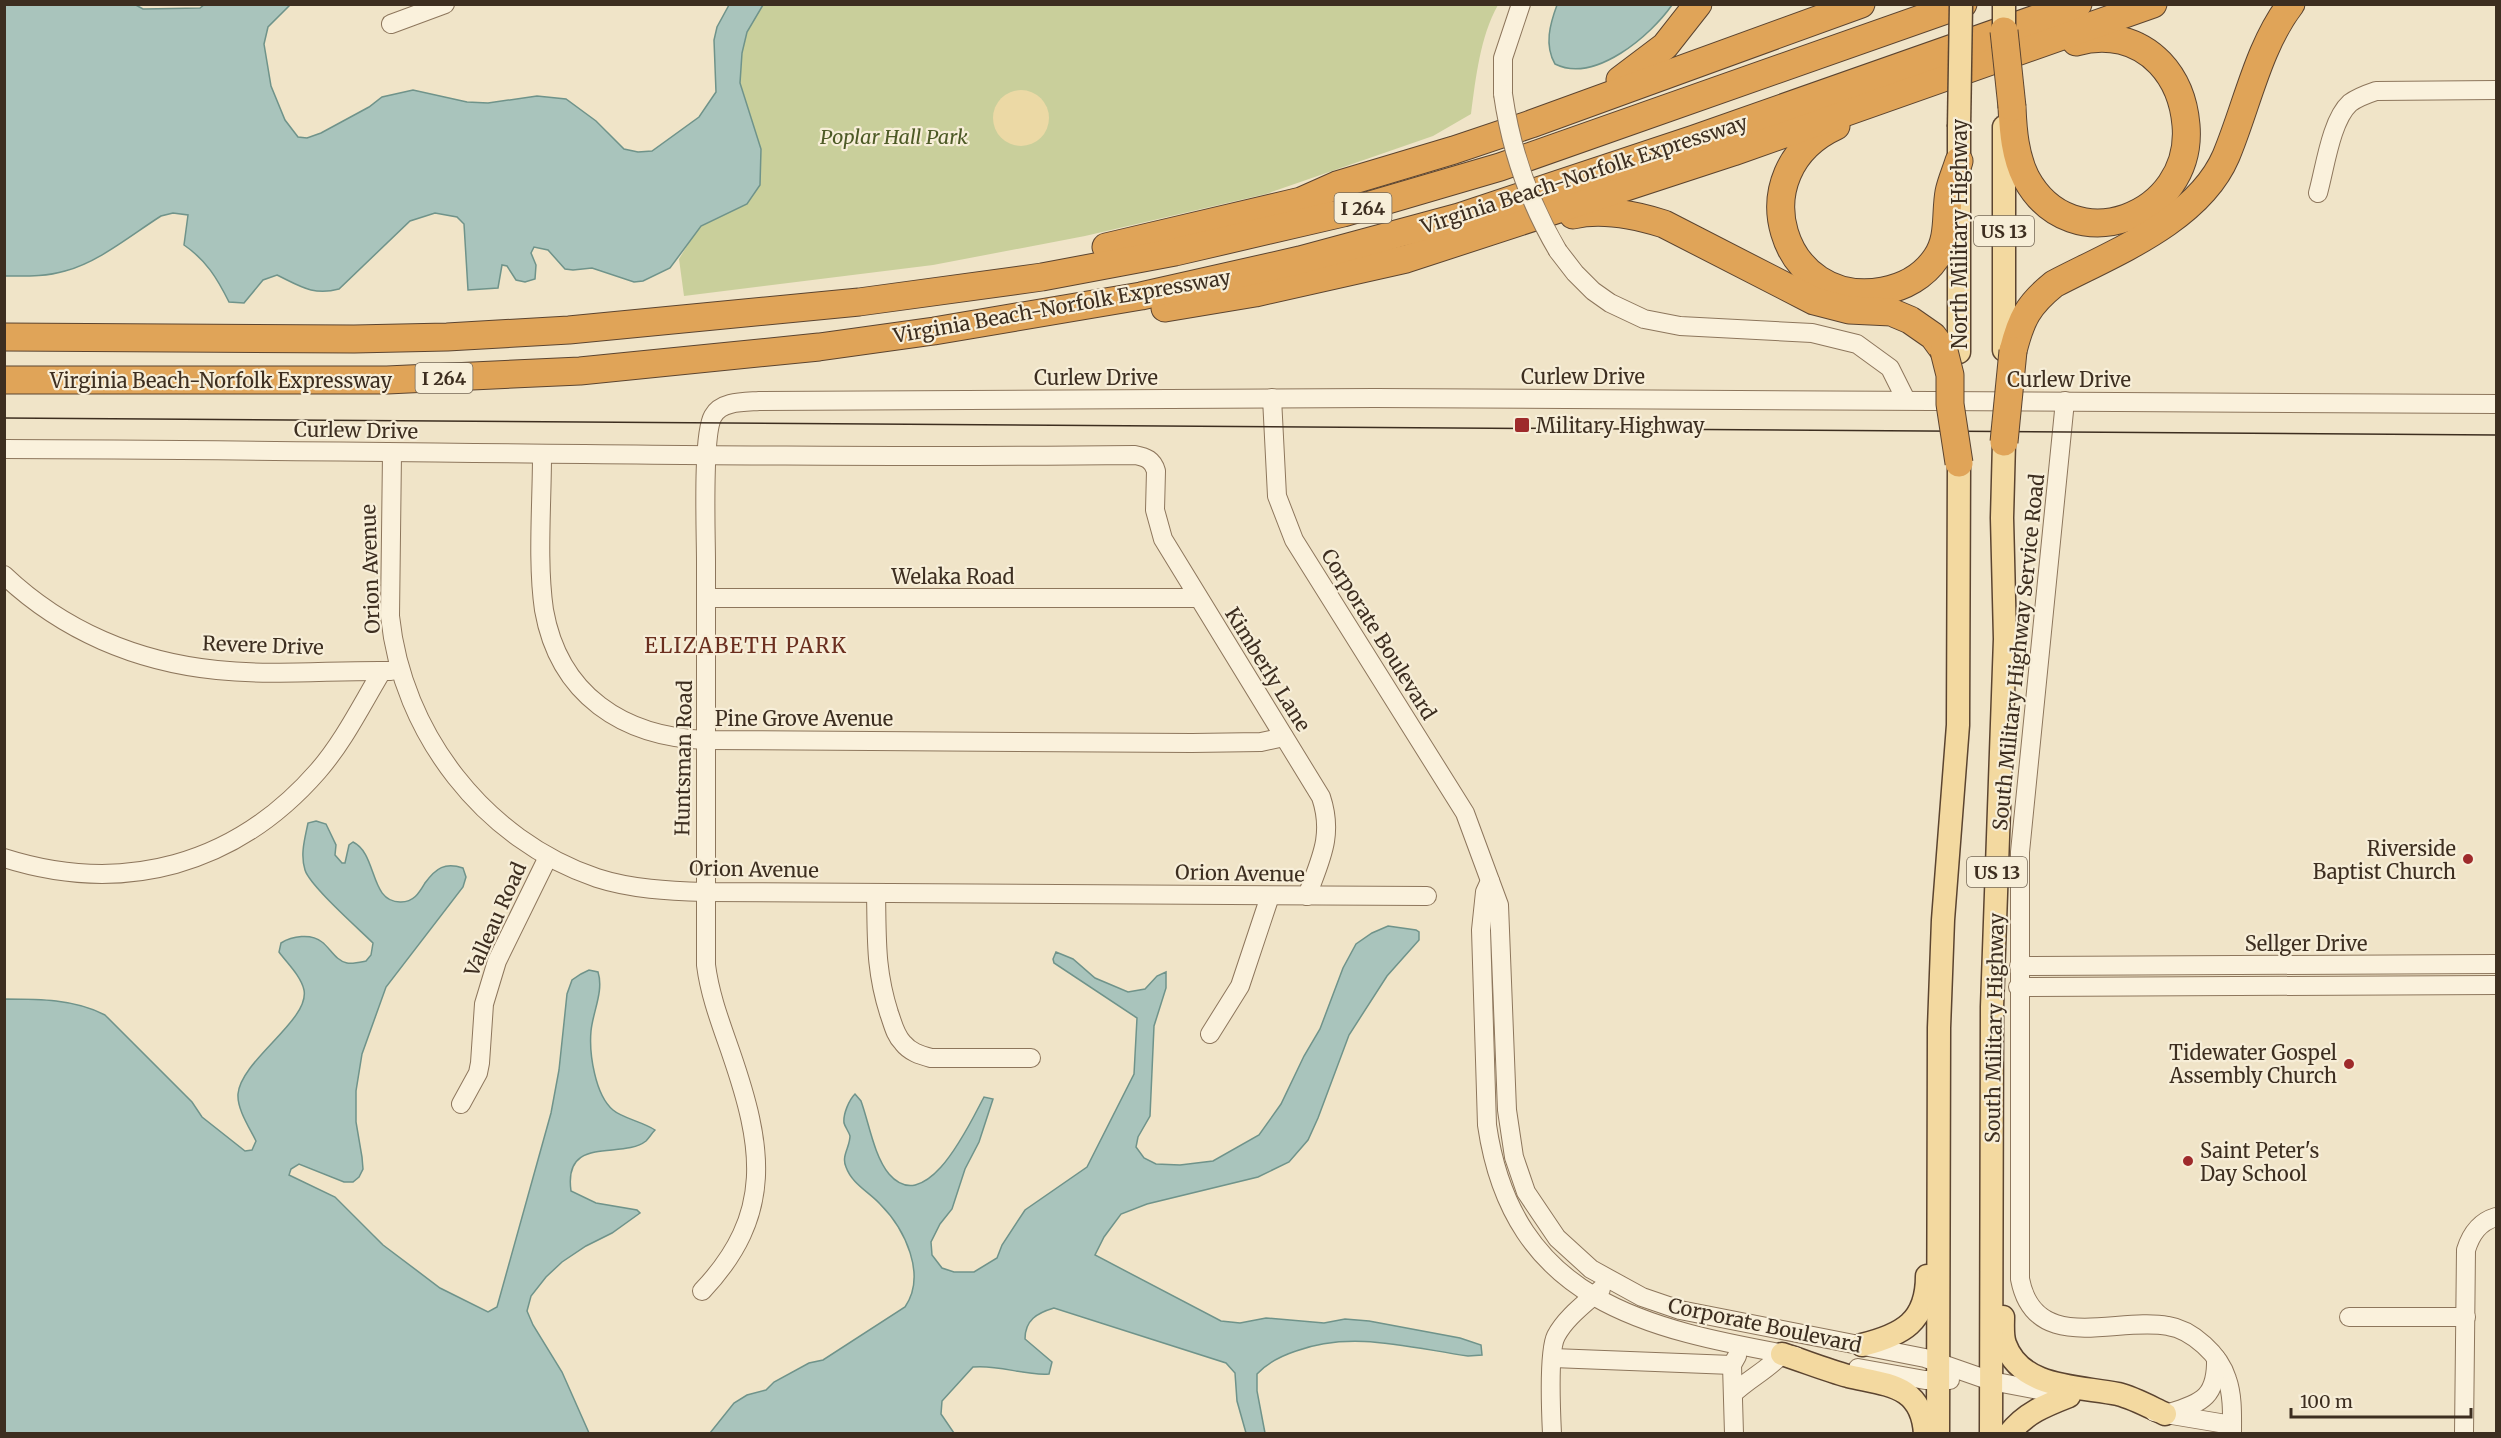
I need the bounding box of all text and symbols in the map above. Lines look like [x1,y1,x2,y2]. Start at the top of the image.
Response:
street label: Virginia Beach-Norfolk Expressway [1416,109,1751,239]
street label: North Military Highway [1947,119,1972,349]
park label: Poplar Hall Park [820,124,968,149]
road number: I 264 [1334,193,1392,223]
road number: US 13 [1974,216,2034,246]
street label: Virginia Beach-Norfolk Expressway [890,264,1233,348]
road number: I 264 [416,363,472,393]
street label: Curlew Drive [1521,364,1645,389]
street label: Curlew Drive [1034,365,1158,390]
street label: Curlew Drive [2007,367,2131,392]
street label: Virginia Beach-Norfolk Expressway [49,368,392,393]
place label: Military Highway [1536,413,1705,438]
street label: Curlew Drive [294,416,418,444]
marker: Military Highway [1513,416,1531,434]
street label: South Military Highway Service Road [1987,472,2049,832]
street label: Orion Avenue [355,504,385,634]
street label: Corporate Boulevard [1316,544,1442,724]
street label: Welaka Road [890,564,1015,589]
street label: Kimberly Lane [1220,602,1316,736]
street label: Revere Drive [202,630,324,660]
district label: ELIZABETH PARK [644,632,848,659]
street label: Huntsman Road [669,680,697,836]
street label: Pine Grove Avenue [715,706,893,731]
place label: Riverside Baptist Church [2313,836,2456,884]
marker: Riverside Baptist Church [2461,852,2475,866]
street label: Orion Avenue [689,855,819,883]
road number: US 13 [1967,857,2027,887]
street label: Valleau Road [458,858,531,981]
street label: Orion Avenue [1175,859,1305,887]
street label: South Military Highway [1979,912,2009,1143]
street label: Sellger Drive [2245,931,2367,956]
place label: Tidewater Gospel Assembly Church [2168,1040,2337,1088]
marker: Tidewater Gospel Assembly Church [2342,1057,2356,1071]
place label: Saint Peter's Day School [2200,1138,2319,1186]
marker: Saint Peter's Day School [2181,1154,2195,1168]
street label: Corporate Boulevard [1666,1292,1864,1358]
scale bar [2291,1381,2471,1419]
text: 100 m [2300,1390,2353,1413]

